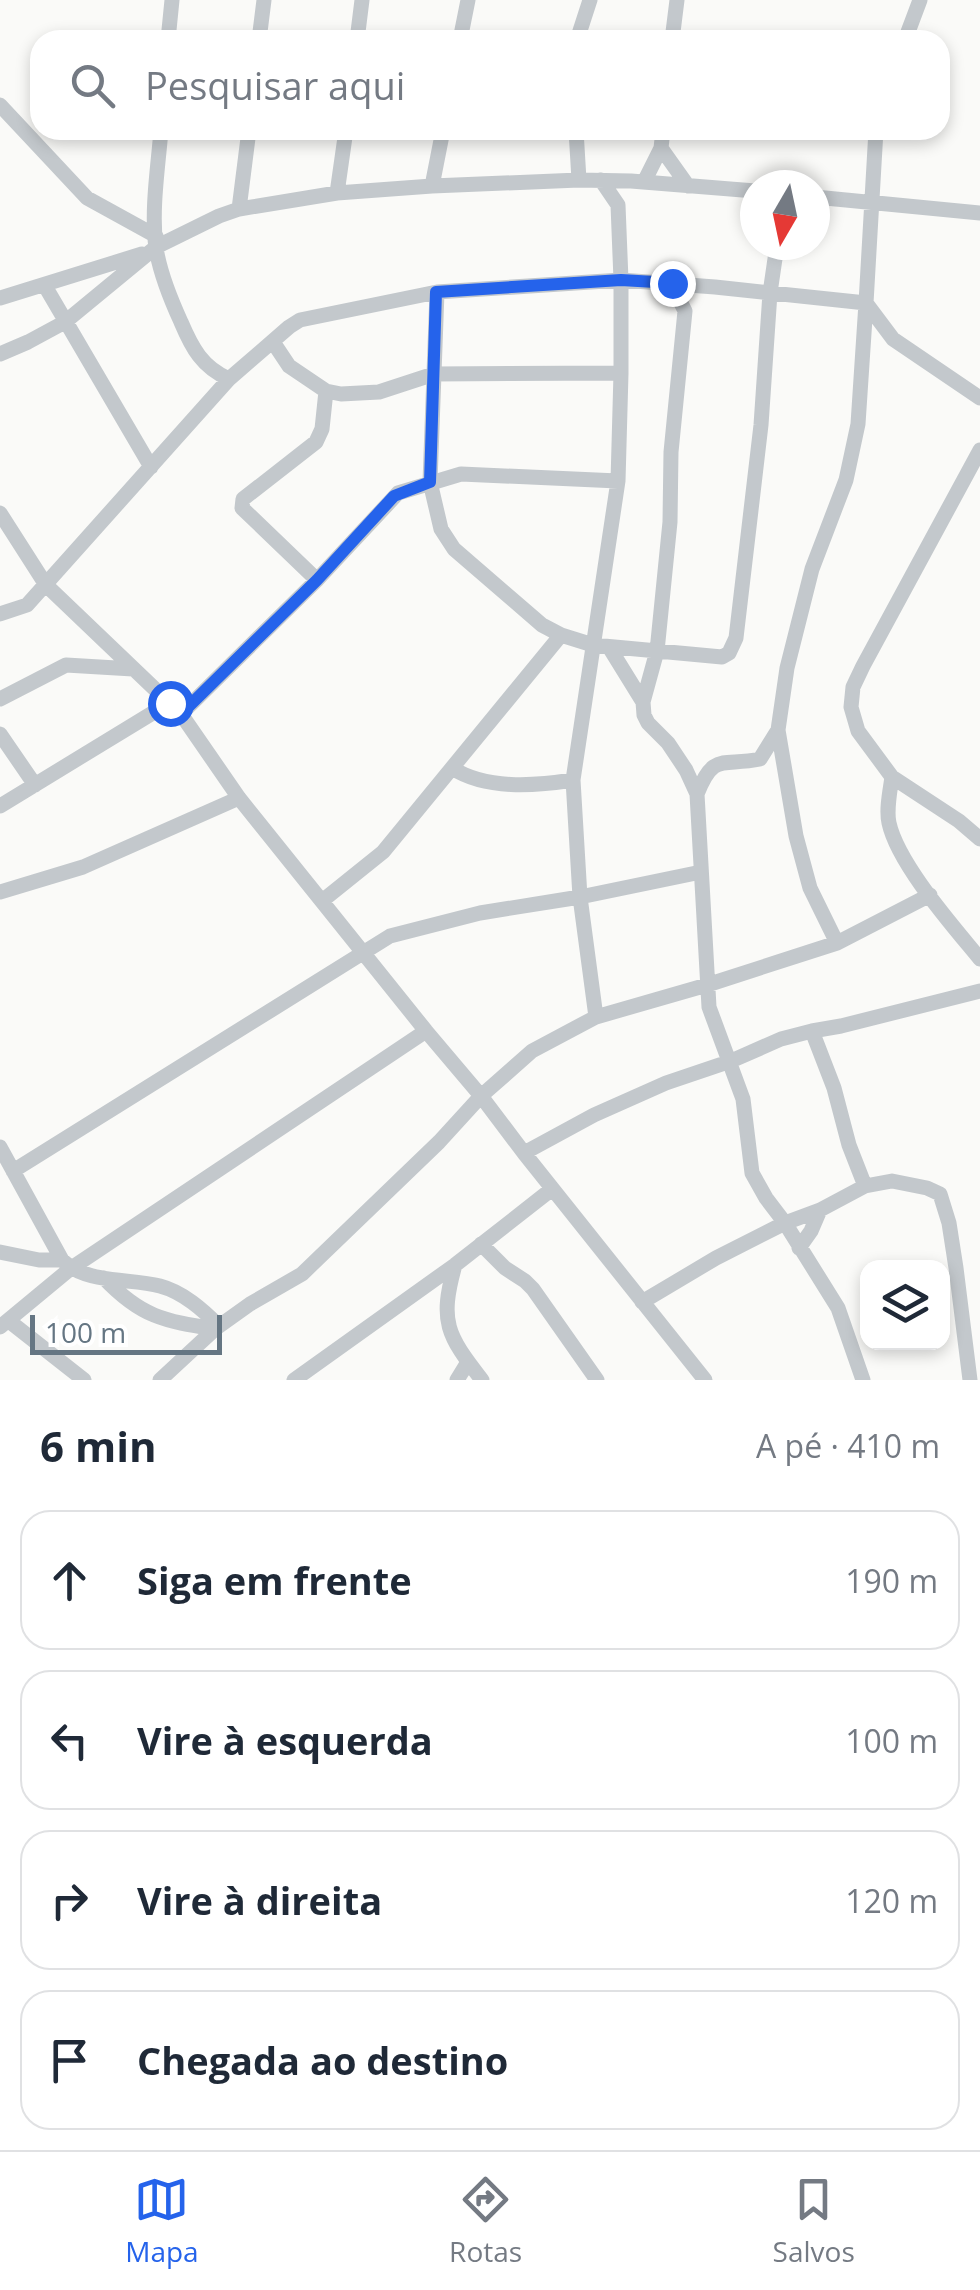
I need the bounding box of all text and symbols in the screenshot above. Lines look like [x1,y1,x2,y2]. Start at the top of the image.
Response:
search box [30,30,950,140]
icon: search [65,58,120,113]
text: Pesquisar aqui [145,59,405,111]
north arrow [740,170,830,260]
route end [650,261,696,307]
route start [148,681,194,727]
map controls [860,1260,950,1350]
button: layers [860,1260,950,1350]
scale bar [30,1310,222,1354]
text: 100 m [45,1313,126,1351]
text: 6 min [40,1417,157,1474]
text: A pé · 410 m [756,1424,940,1467]
icon: ahead [42,1553,97,1608]
text: Siga em frente [137,1554,412,1606]
text: 190 m [845,1559,938,1602]
icon: left [42,1713,97,1768]
text: Vire à esquerda [137,1714,433,1766]
text: 100 m [845,1719,938,1762]
icon: right [42,1873,97,1928]
text: Vire à direita [137,1874,382,1926]
text: 120 m [845,1879,938,1922]
icon: arrive [42,2033,97,2088]
text: Chegada ao destino [137,2034,508,2086]
tab: Mapa [125,2172,199,2270]
tab: Rotas [449,2172,522,2270]
tab: Salvos [773,2172,855,2270]

